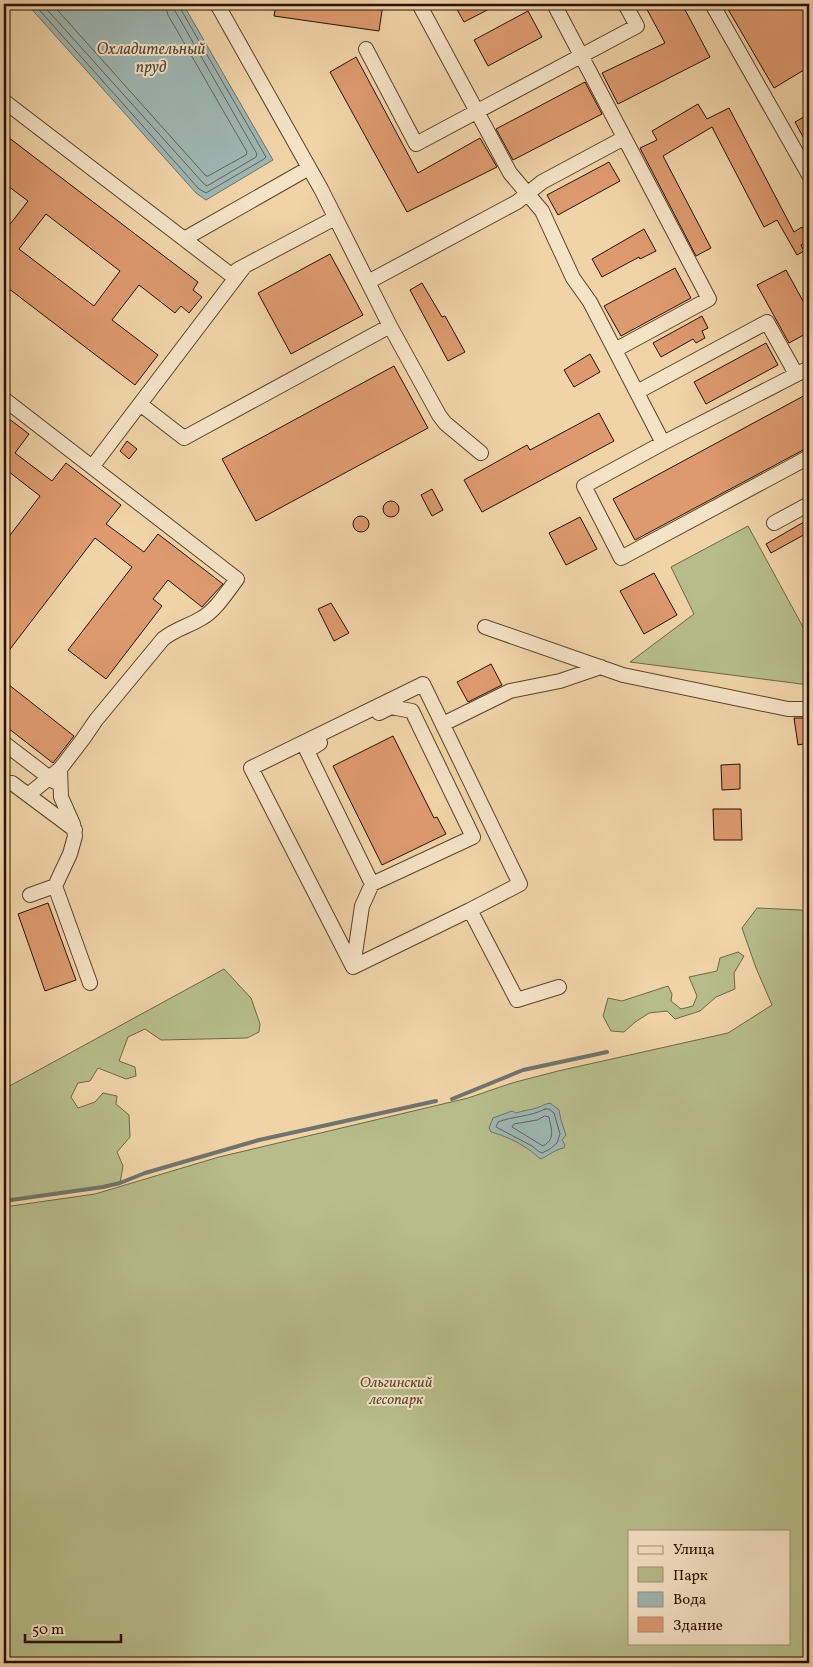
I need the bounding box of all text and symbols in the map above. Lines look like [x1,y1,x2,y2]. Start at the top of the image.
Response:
water label: Охладительный пруд [97,39,206,79]
park label: Ольгинский лесопарк [360,1373,433,1411]
legend [628,1530,790,1644]
text: Улица [673,1540,715,1561]
text: Парк [673,1566,708,1587]
text: Вода [673,1590,706,1611]
scale bar [25,1612,121,1644]
text: Здание [673,1616,723,1637]
text: 50 m [32,1620,64,1641]

